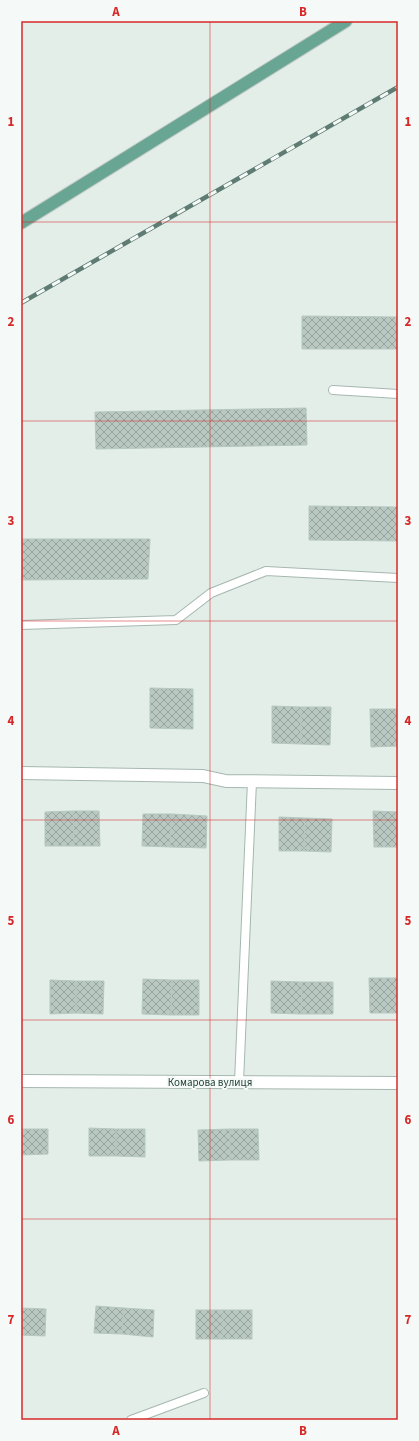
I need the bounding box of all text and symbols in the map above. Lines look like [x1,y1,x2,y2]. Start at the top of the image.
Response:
text: A [111,3,120,21]
text: B [299,3,307,21]
text: 1 [8,113,15,131]
text: 1 [405,113,412,131]
text: 2 [8,313,15,331]
text: 2 [405,313,412,331]
text: 3 [8,512,15,530]
text: 3 [405,512,412,530]
text: 4 [8,712,15,730]
text: 4 [405,712,412,730]
text: 5 [8,912,15,930]
text: 5 [405,912,412,930]
street label: Комарова вулиця [168,1075,252,1090]
text: 6 [8,1111,15,1129]
text: 6 [405,1111,412,1129]
text: 7 [8,1311,15,1329]
text: 7 [405,1311,412,1329]
text: A [111,1422,120,1440]
text: B [299,1422,307,1440]

